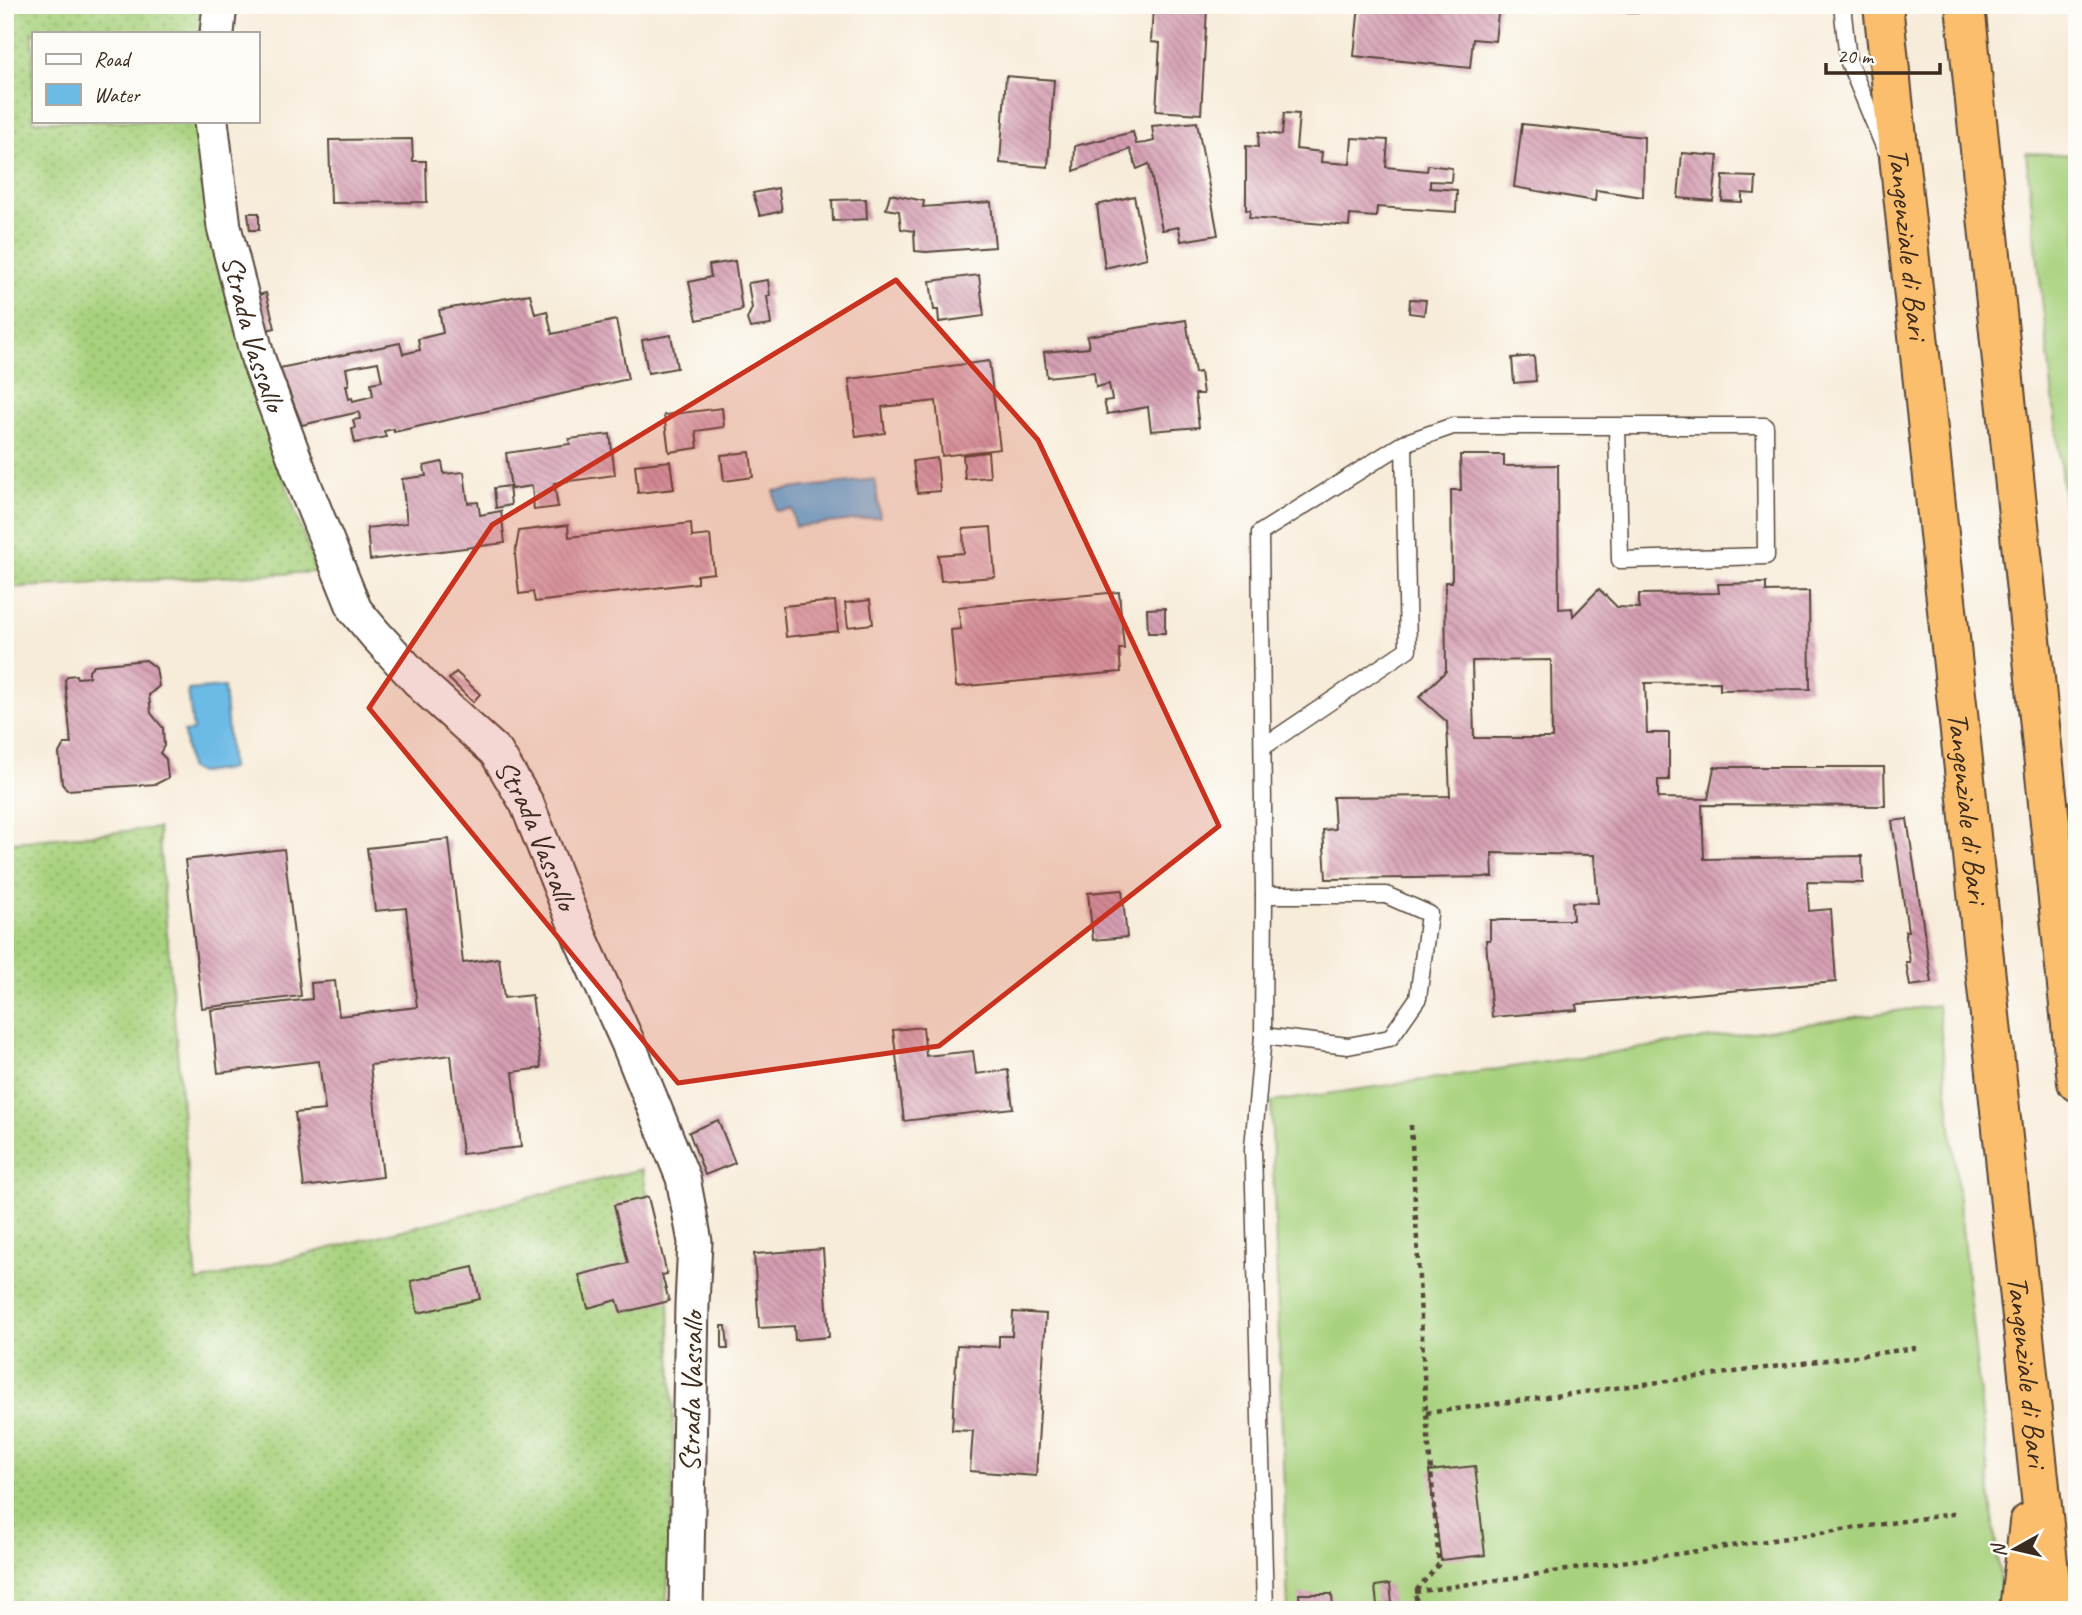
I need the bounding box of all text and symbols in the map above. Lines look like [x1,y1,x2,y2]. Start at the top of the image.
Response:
legend [32,32,259,122]
scale bar [1826,32,1940,76]
text: 20 m [1837,43,1875,69]
text: Road [94,46,133,72]
text: Water [94,82,141,108]
street label: Tangenziale di Bari [1879,146,1938,344]
street label: Strada Vassallo [213,251,296,420]
street label: Tangenziale di Bari [1939,710,1997,908]
street label: Strada Vassallo [486,753,587,918]
street label: Tangenziale di Bari [1999,1274,2057,1472]
street label: Strada Vassallo [671,1308,711,1473]
north arrow [1980,1514,2050,1584]
text: N [1986,1541,2012,1559]

